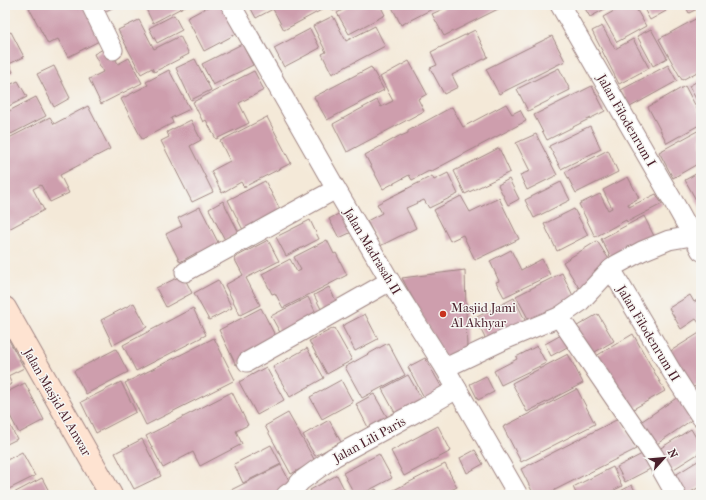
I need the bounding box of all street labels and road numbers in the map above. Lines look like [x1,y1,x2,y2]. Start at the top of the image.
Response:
street label: Jalan Filodenrum I [594,71,659,169]
street label: Jalan Madrasah II [340,204,404,297]
street label: Jalan Filodenrum II [614,282,683,384]
street label: Jalan Masjid Al Anwar [20,345,95,459]
street label: Jalan Lili Paris [330,413,408,466]

